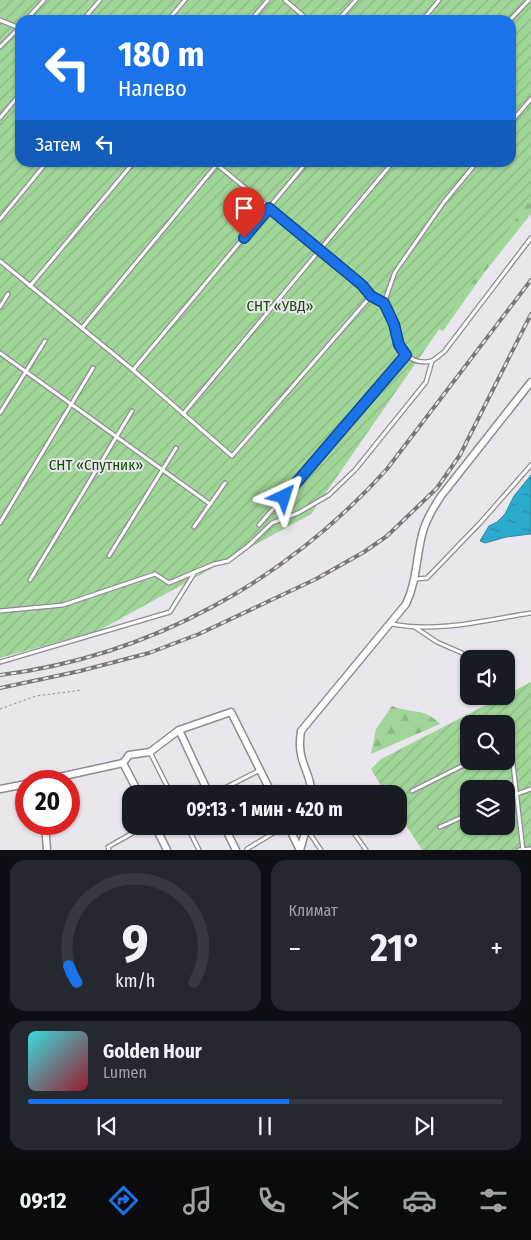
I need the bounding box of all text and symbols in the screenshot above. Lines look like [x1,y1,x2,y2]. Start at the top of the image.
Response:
text: 180 m [118,33,204,75]
icon: left [35,35,100,100]
text: Налево [118,75,187,102]
icon: left [91,130,119,158]
text: Затем [35,133,81,156]
pin [223,187,265,238]
icon: arrive [230,194,258,222]
park label: СНТ «УВД» [246,297,314,315]
park label: СНТ «Спутник» [49,456,143,474]
position arrow [257,470,309,522]
map controls [460,650,515,835]
button: sound [460,650,515,705]
button: search [460,715,515,770]
speed limit sign: 20 [15,770,80,835]
button: layers [460,780,515,835]
text: 09:13 · 1 мин · 420 m [186,798,343,821]
text: Климат [289,901,338,920]
text: 9 [122,912,149,975]
text: 21° [370,925,421,971]
text: − [289,932,301,965]
text: + [490,932,503,965]
text: km/h [115,970,155,992]
text: Golden Hour [103,1040,202,1063]
text: Lumen [103,1063,147,1082]
icon: previous [93,1112,121,1140]
icon: pause [251,1112,279,1140]
icon: next [410,1112,438,1140]
icon: directions [106,1183,141,1218]
icon: music [180,1183,215,1218]
icon: phone [254,1183,289,1218]
icon: climate [328,1183,363,1218]
icon: car [402,1183,437,1218]
icon: filters [476,1183,511,1218]
text: 09:12 [20,1187,67,1214]

